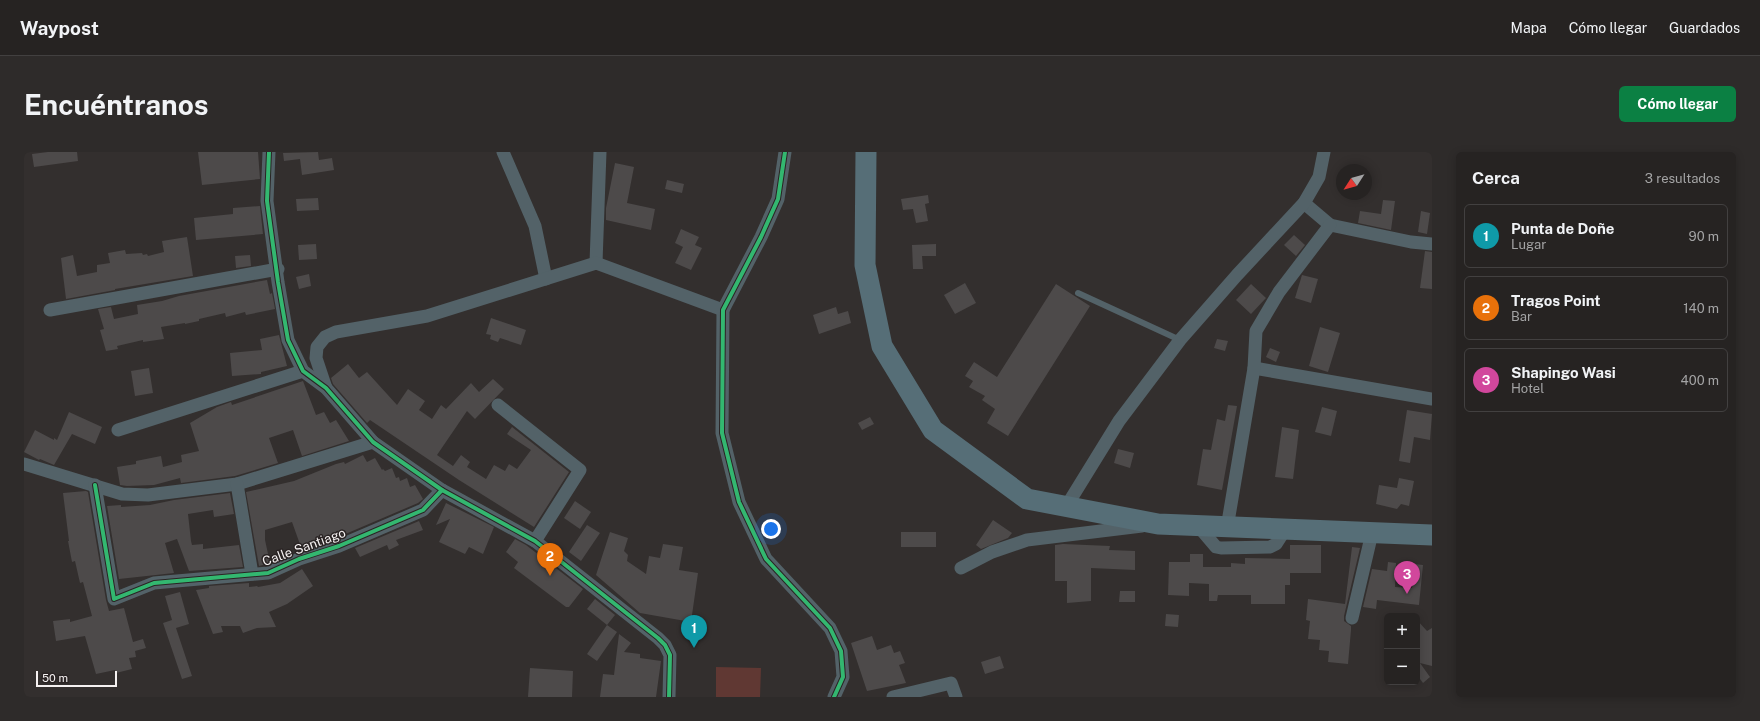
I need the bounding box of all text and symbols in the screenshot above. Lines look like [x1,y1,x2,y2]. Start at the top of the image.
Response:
text: Waypost [20,17,99,39]
text: Mapa [1511,20,1547,36]
text: Cómo llegar [1569,20,1647,36]
text: Guardados [1669,20,1740,36]
button: Cómo llegar [1619,86,1736,122]
text: Encuéntranos [24,88,209,121]
north arrow [1336,164,1372,200]
text: Cerca [1472,168,1520,188]
text: 3 resultados [1645,171,1720,186]
text: Punta de Doñe [1511,220,1614,237]
text: 1 [1483,229,1489,244]
text: 90 m [1689,229,1719,244]
text: Lugar [1511,237,1546,252]
text: Tragos Point [1511,292,1601,309]
text: 2 [1482,301,1490,316]
text: 140 m [1683,301,1719,316]
text: Bar [1511,309,1532,324]
text: Shapingo Wasi [1511,364,1616,381]
text: 3 [1482,373,1490,388]
text: 400 m [1681,373,1719,388]
text: Hotel [1511,381,1544,396]
your location [761,519,781,539]
street label: Calle Santiago [260,525,348,569]
pin: 2 [537,543,563,576]
pin: 3 [1394,561,1420,594]
map controls [1384,613,1420,685]
button: + [1384,613,1420,649]
pin: 1 [681,615,707,648]
button: − [1384,649,1420,685]
scale bar [36,669,117,688]
text: 50 m [42,672,68,684]

